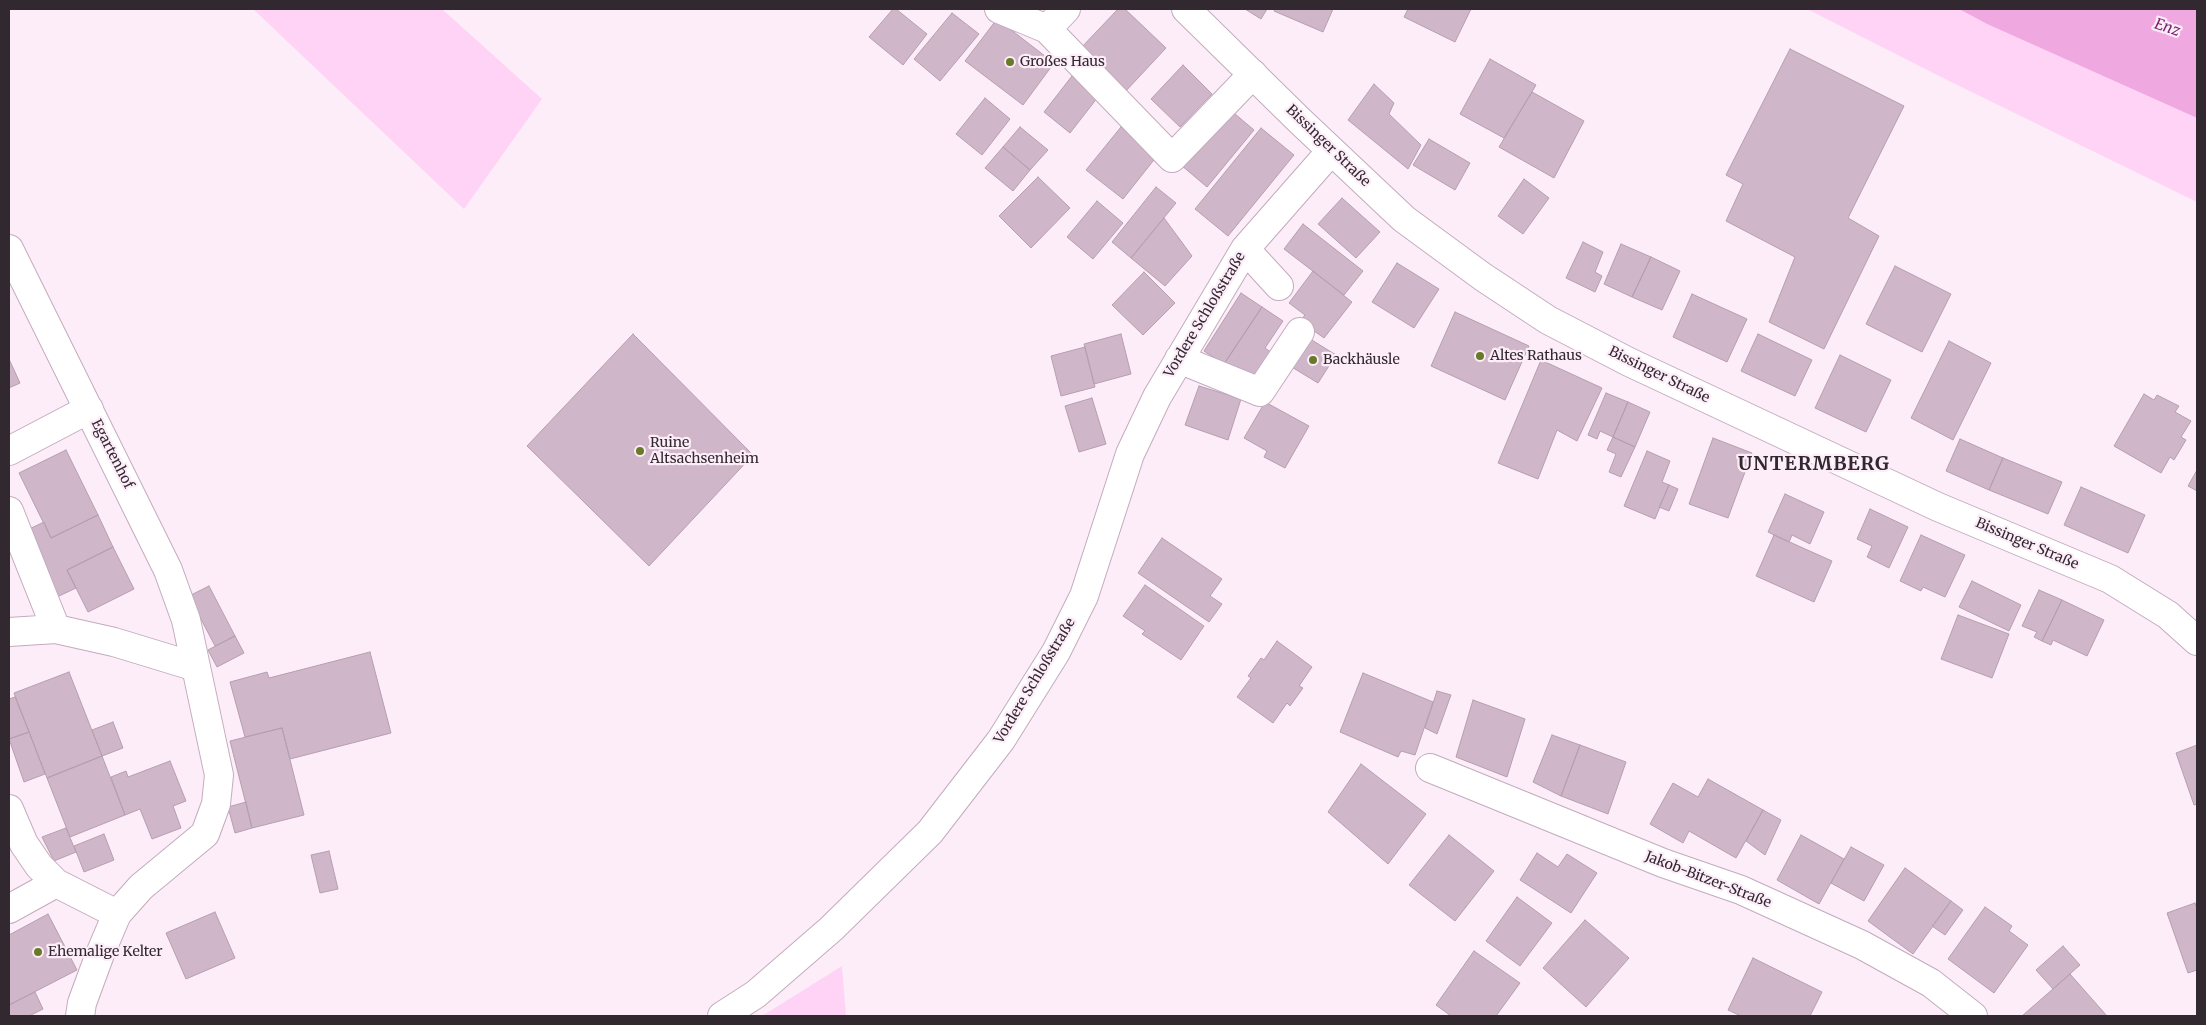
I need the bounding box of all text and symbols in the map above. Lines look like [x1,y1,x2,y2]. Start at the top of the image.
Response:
water label: Enz [2152,15,2182,41]
place label: Großes Haus [1020,54,1105,70]
marker: Großes Haus [1004,56,1016,68]
street label: Bissinger Straße [1282,102,1374,190]
street label: Vordere Schloßstraße [1161,249,1249,381]
street label: Bissinger Straße [1606,343,1712,407]
place label: Altes Rathaus [1490,348,1582,364]
marker: Altes Rathaus [1474,350,1486,362]
place label: Backhäusle [1323,352,1400,368]
marker: Backhäusle [1307,354,1319,366]
street label: Egartenhof [87,417,137,491]
place label: Ruine Altsachsenheim [650,435,759,468]
marker: Ruine Altsachsenheim [634,445,646,457]
district label: UNTERMBERG [1737,454,1891,476]
street label: Bissinger Straße [1973,515,2081,573]
street label: Vordere Schloßstraße [991,615,1079,747]
street label: Jakob-Bitzer-Straße [1643,848,1773,912]
place label: Ehemalige Kelter [48,944,163,960]
marker: Ehemalige Kelter [32,946,44,958]

